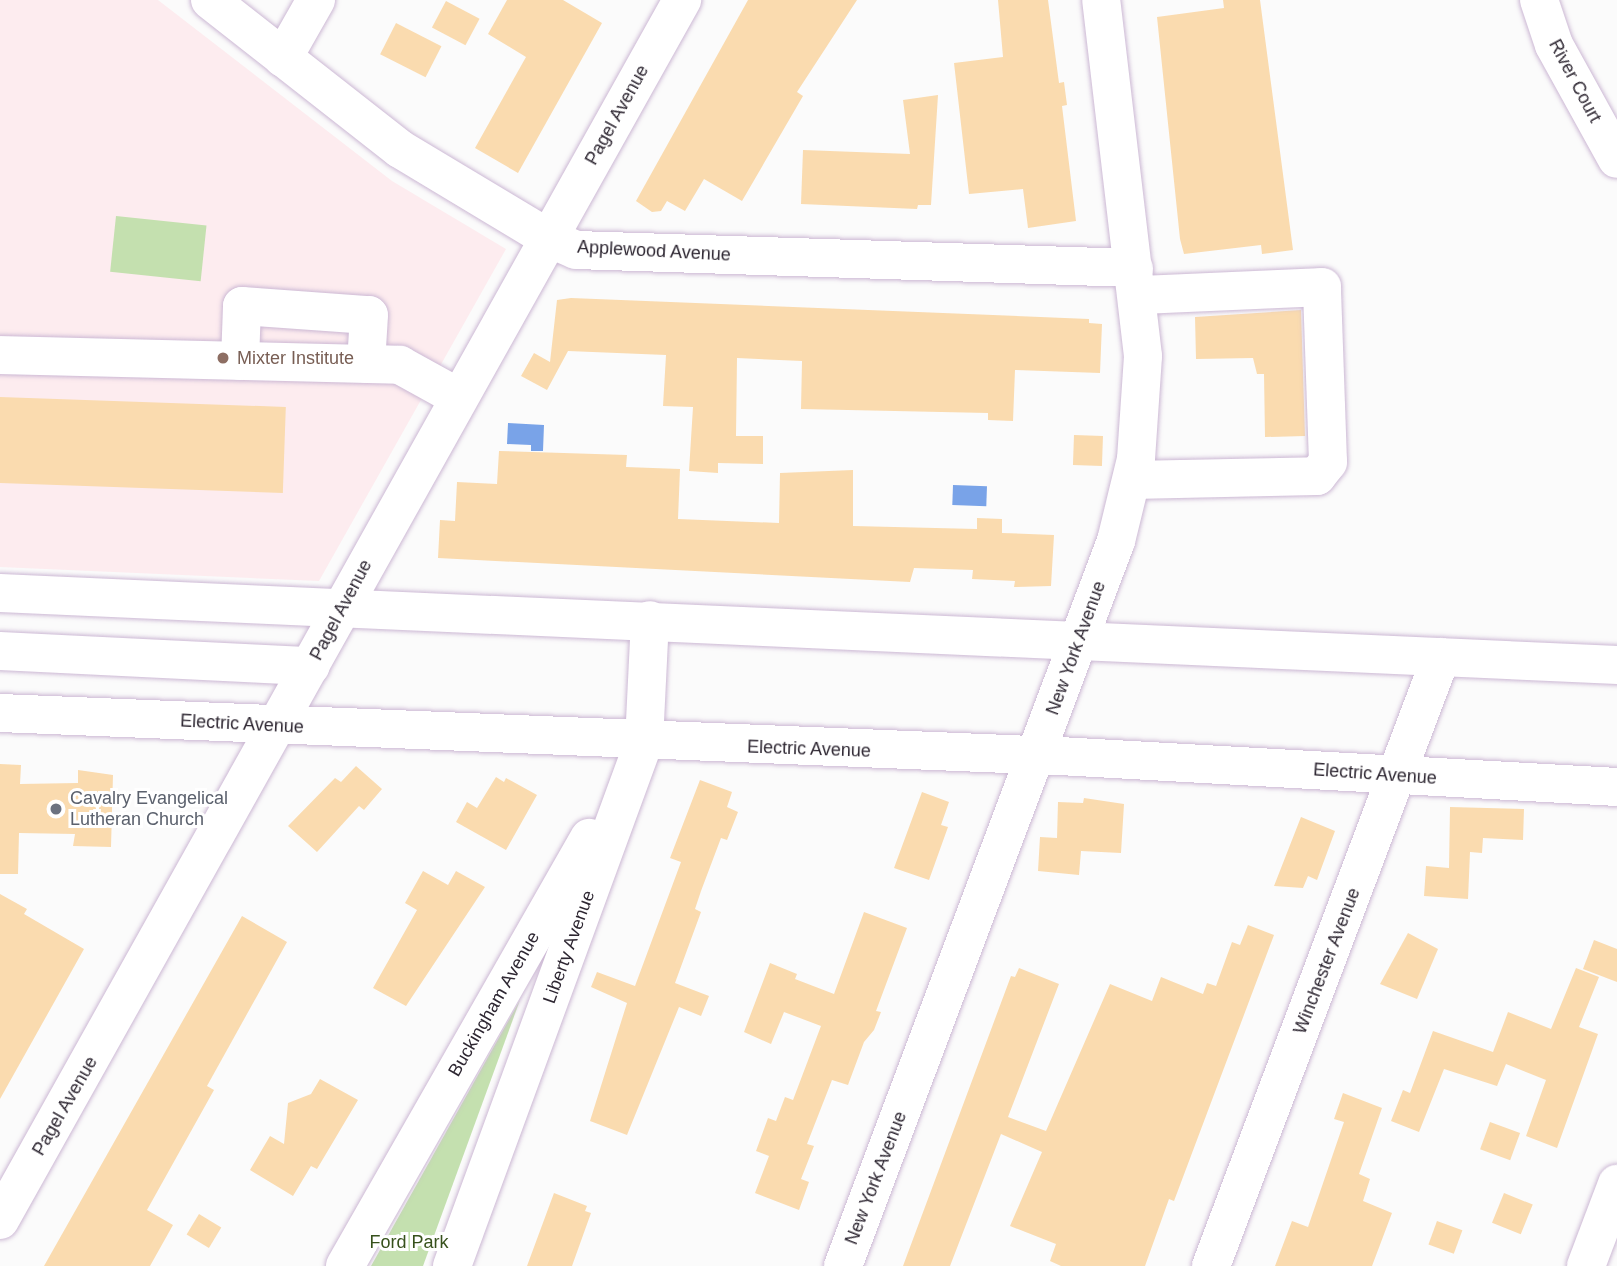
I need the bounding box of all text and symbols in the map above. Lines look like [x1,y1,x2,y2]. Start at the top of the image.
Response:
street label: River Court [1544,36,1606,126]
street label: Pagel Avenue [580,61,654,169]
street label: Applewood Avenue [576,236,732,266]
place label: Mixter Institute [237,347,354,369]
marker: Mixter Institute [215,350,231,366]
street label: Pagel Avenue [305,556,377,664]
street label: New York Avenue [1042,578,1110,718]
street label: Electric Avenue [179,710,305,738]
street label: Electric Avenue [746,736,872,762]
street label: Electric Avenue [1312,759,1438,789]
place label: Cavalry Evangelical Lutheran Church [70,788,228,830]
marker: Cavalry Evangelical Lutheran Church [48,801,64,817]
street label: Winchester Avenue [1289,884,1365,1038]
street label: Liberty Avenue [538,887,600,1007]
street label: Buckingham Avenue [443,927,545,1081]
street label: Pagel Avenue [28,1052,102,1160]
street label: New York Avenue [840,1108,912,1248]
park label: Ford Park [369,1231,449,1253]

